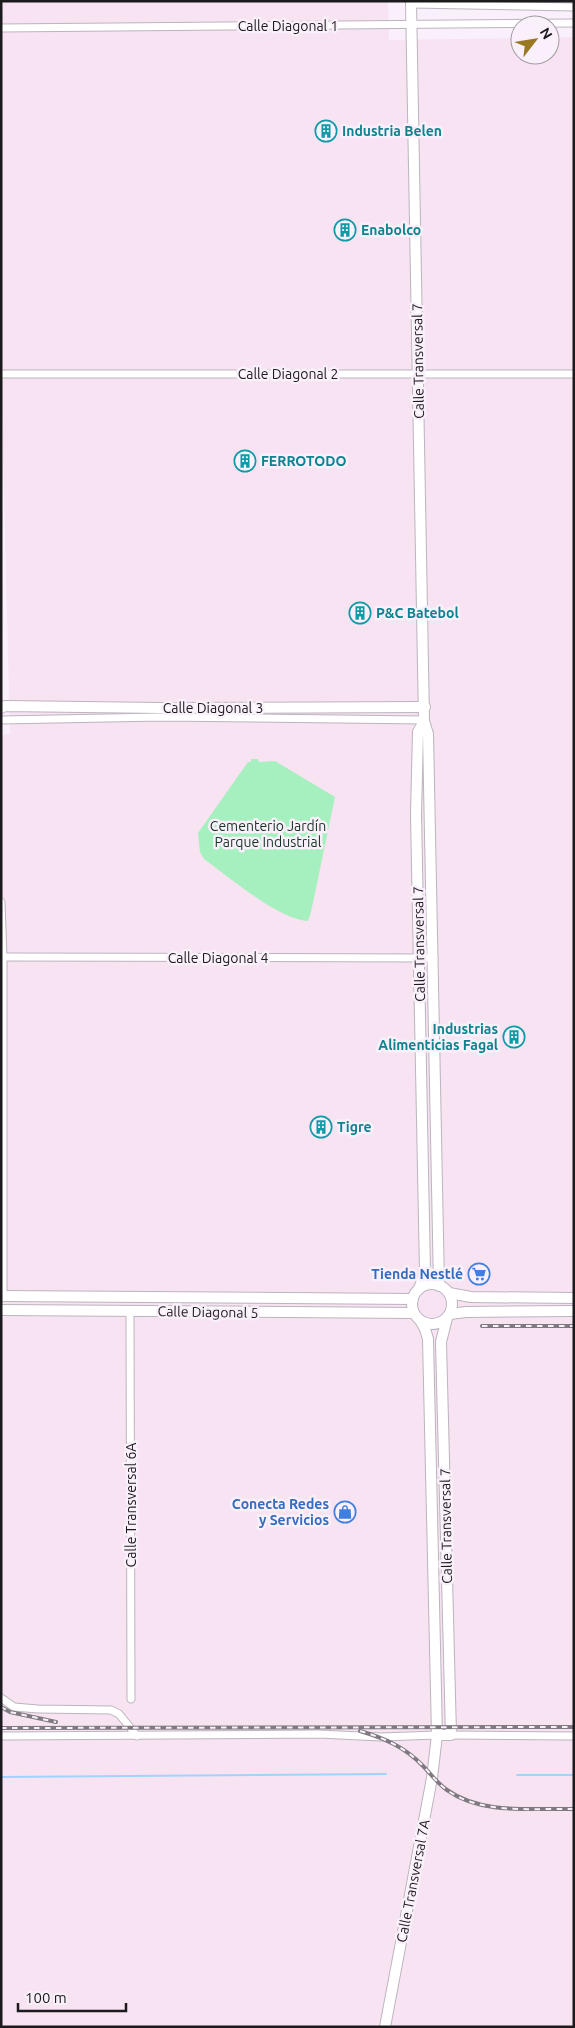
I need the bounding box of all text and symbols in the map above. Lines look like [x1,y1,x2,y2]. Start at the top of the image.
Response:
north arrow [510,15,560,65]
street label: Calle Diagonal 1 [238,18,338,34]
text: N [537,25,556,42]
building icon: Industria Belen [314,119,338,143]
place label: Industria Belen [342,123,442,139]
building icon: Enabolco [333,218,357,242]
place label: Enabolco [361,222,421,238]
street label: Calle Transversal 7 [409,303,427,419]
street label: Calle Diagonal 2 [238,366,338,382]
building icon: FERROTODO [233,449,257,473]
place label: FERROTODO [261,453,346,469]
building icon: P&C Batebol [348,601,372,625]
place label: P&C Batebol [376,605,459,621]
street label: Calle Diagonal 3 [163,700,263,716]
park label: Cementerio Jardín Parque Industrial [210,818,326,850]
street label: Calle Transversal 7 [410,886,428,1002]
street label: Calle Diagonal 4 [168,950,268,966]
place label: Industrias Alimenticias Fagal [378,1021,498,1053]
building icon: Industrias Alimenticias Fagal [502,1025,526,1049]
building icon: Tigre [309,1115,333,1139]
place label: Tigre [337,1119,372,1135]
supermarket icon: Tienda Nestlé [467,1262,491,1286]
place label: Tienda Nestlé [371,1266,463,1282]
street label: Calle Diagonal 5 [157,1303,259,1321]
street label: Calle Transversal 6A [123,1443,139,1567]
street label: Calle Transversal 7 [437,1468,455,1584]
place label: Conecta Redes y Servicios [232,1496,329,1528]
shop icon: Conecta Redes y Servicios [333,1500,357,1524]
street label: Calle Transversal 7A [393,1818,433,1944]
scale bar [18,1980,125,2012]
text: 100 m [25,1989,67,2006]

